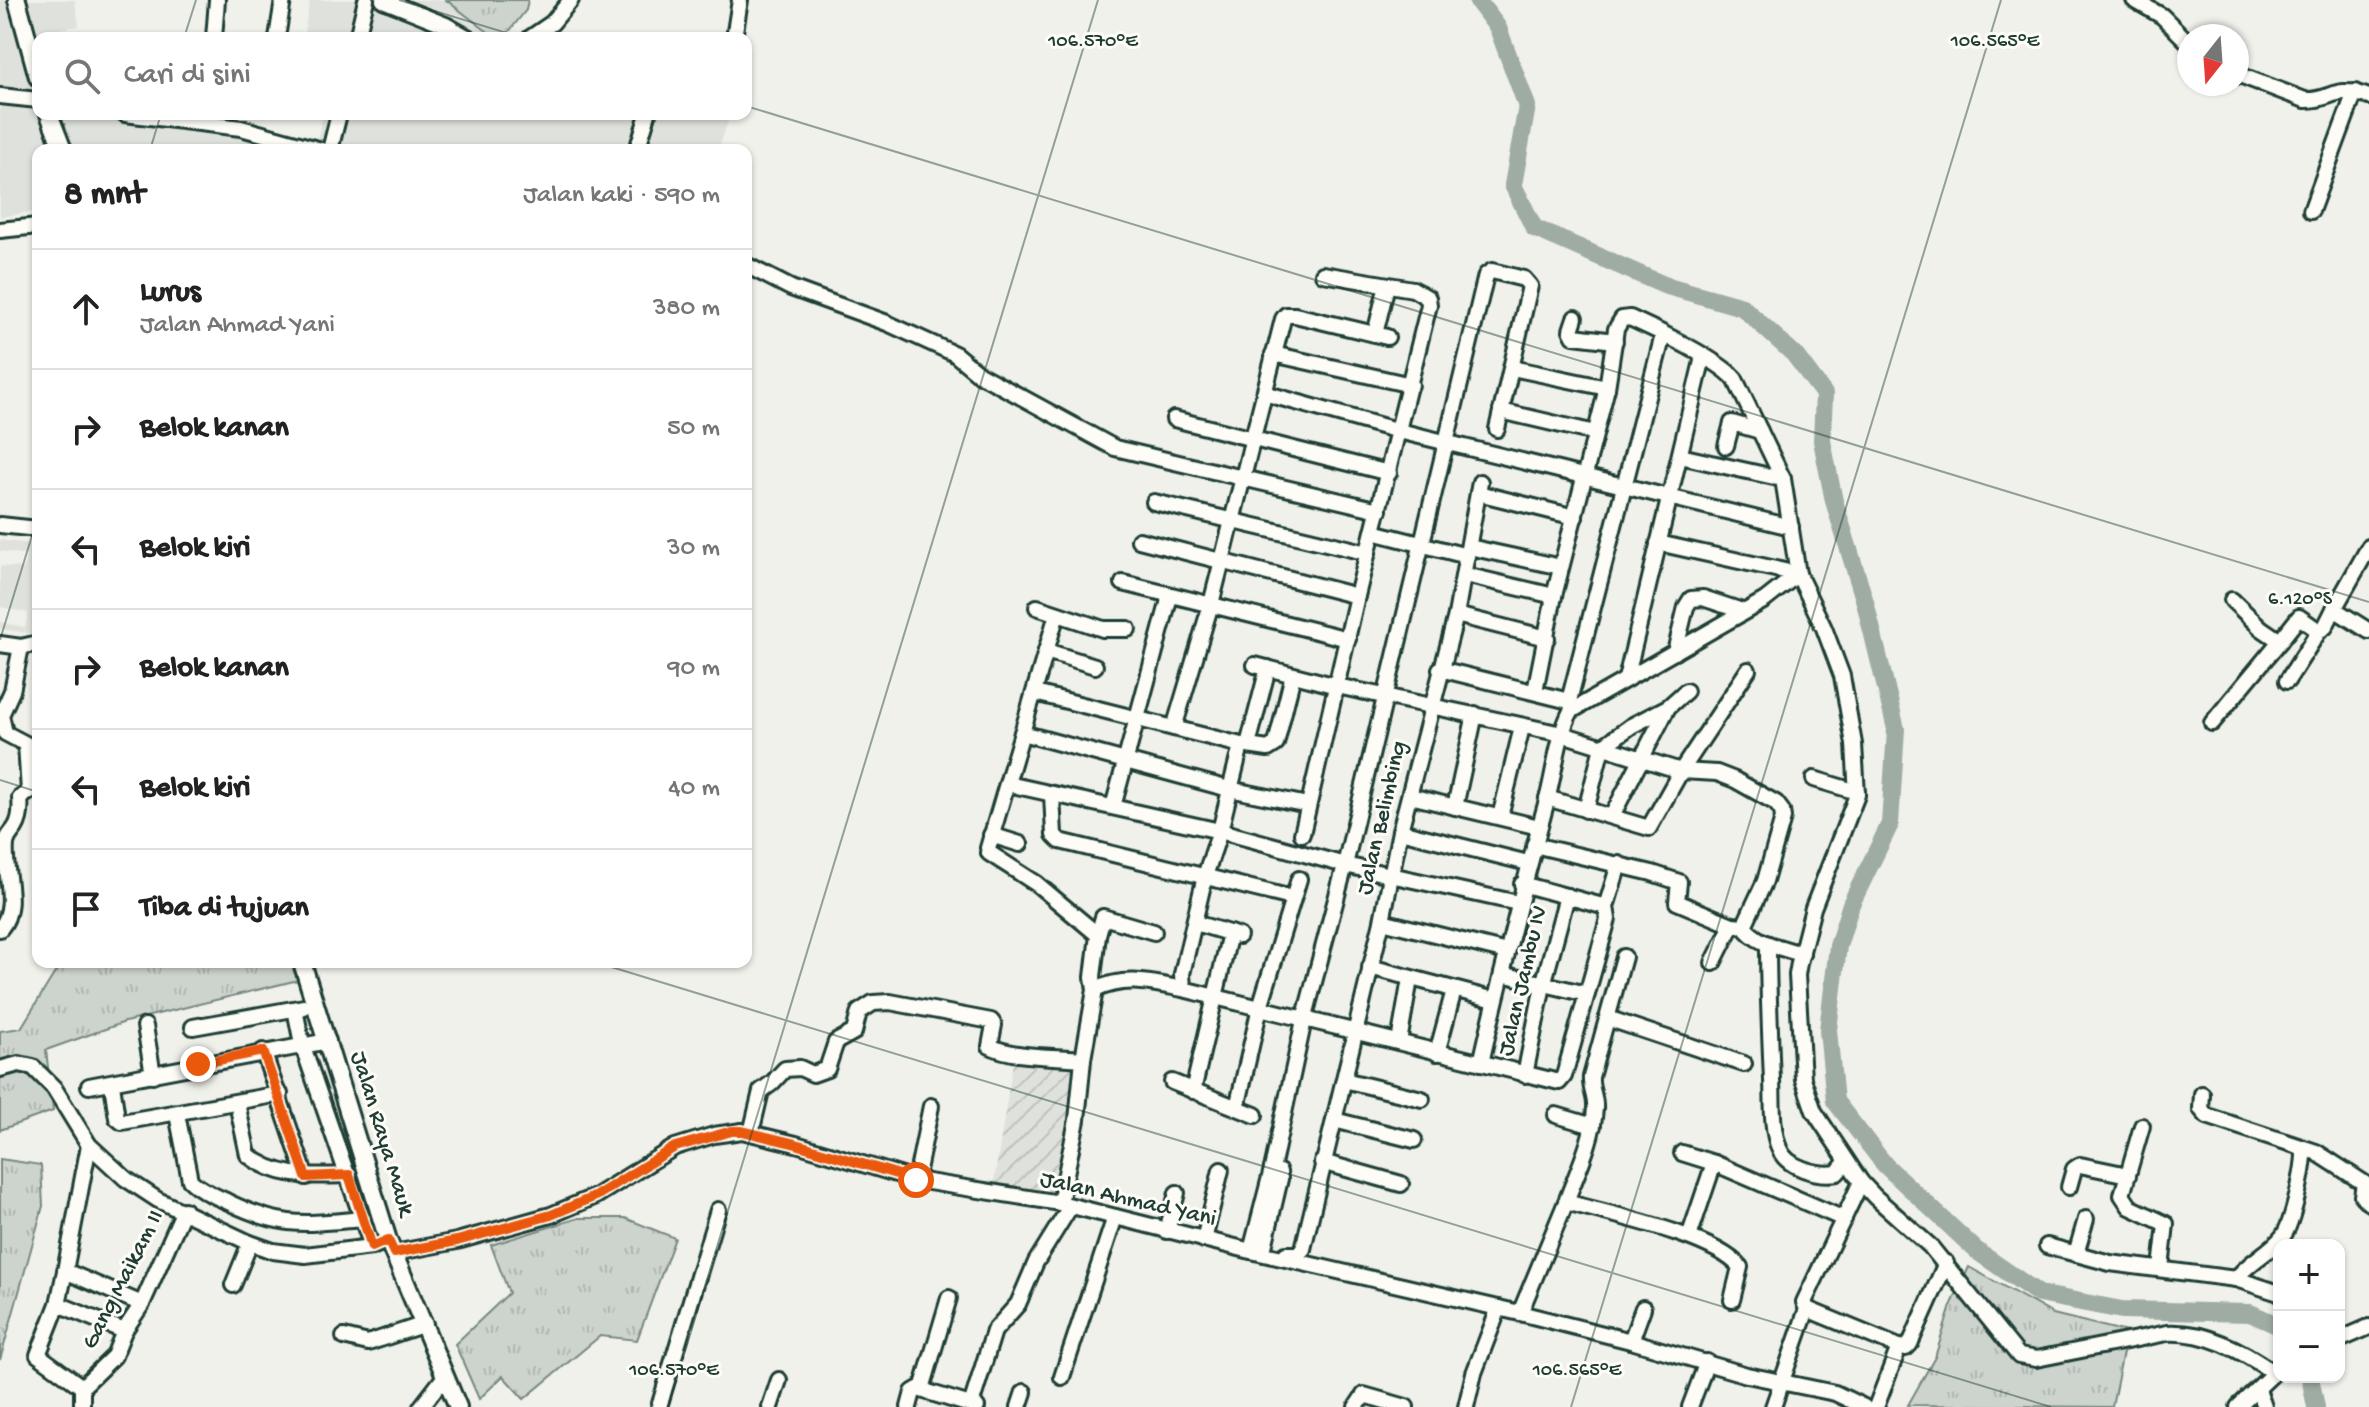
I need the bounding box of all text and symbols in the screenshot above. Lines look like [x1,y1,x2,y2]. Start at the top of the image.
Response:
north arrow [2177,24,2249,96]
text: 106.570°E [1047,31,1139,54]
text: 106.565°E [1950,31,2041,54]
search box [32,32,752,120]
icon: search [60,54,104,98]
text: Cari di sini [124,59,251,94]
text: 8 mnt [64,176,145,216]
text: Jalan kaki · 590 m [523,181,720,212]
text: Lurus [140,276,201,311]
icon: ahead [64,287,108,331]
text: 380 m [653,294,720,325]
text: Jalan Ahmad Yani [140,311,335,342]
icon: right [64,407,108,451]
text: Belok kanan [140,412,289,447]
text: 50 m [667,414,720,445]
icon: left [64,527,108,571]
text: Belok kiri [140,532,250,567]
text: 30 m [667,534,720,565]
text: 6.120°S [2268,589,2333,612]
icon: right [64,647,108,691]
text: Belok kanan [140,652,289,687]
text: 90 m [668,654,720,685]
street label: Jalan Belimbing [1351,738,1415,898]
icon: left [64,767,108,811]
text: Belok kiri [140,772,250,807]
text: 40 m [668,774,720,805]
icon: arrive [64,887,108,931]
text: Tiba di tujuan [140,892,309,927]
street label: Jalan Jambu IV [1493,903,1555,1059]
route end [180,1046,216,1082]
street label: Jalan Raya Mauk [342,1048,420,1222]
route start [898,1162,934,1198]
street label: Jalan Ahmad Yani [1037,1166,1219,1234]
street label: Gang Maikam II [76,1205,172,1355]
map controls [2273,1239,2345,1383]
button: + [2273,1239,2345,1311]
button: − [2273,1311,2345,1383]
text: 106.570°E [628,1360,720,1383]
text: 106.565°E [1532,1360,1623,1383]

